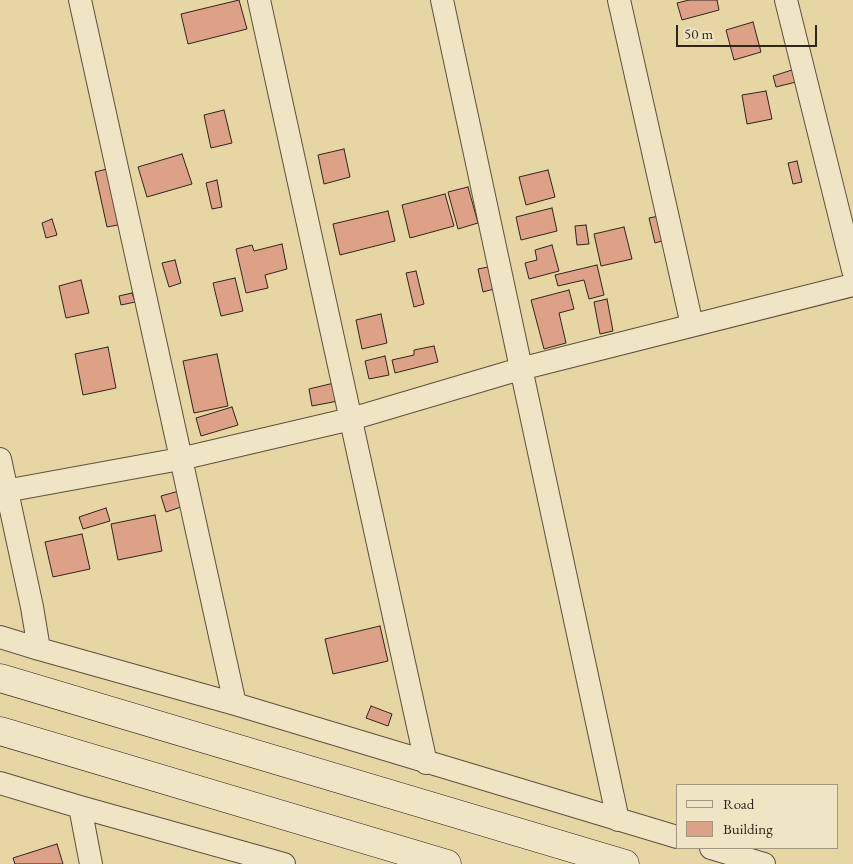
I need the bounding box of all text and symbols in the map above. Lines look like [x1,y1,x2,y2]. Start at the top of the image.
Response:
scale bar [678,15,819,47]
text: 50 m [684,24,713,43]
legend [676,784,838,849]
text: Road [723,794,754,813]
text: Building [723,819,773,838]

